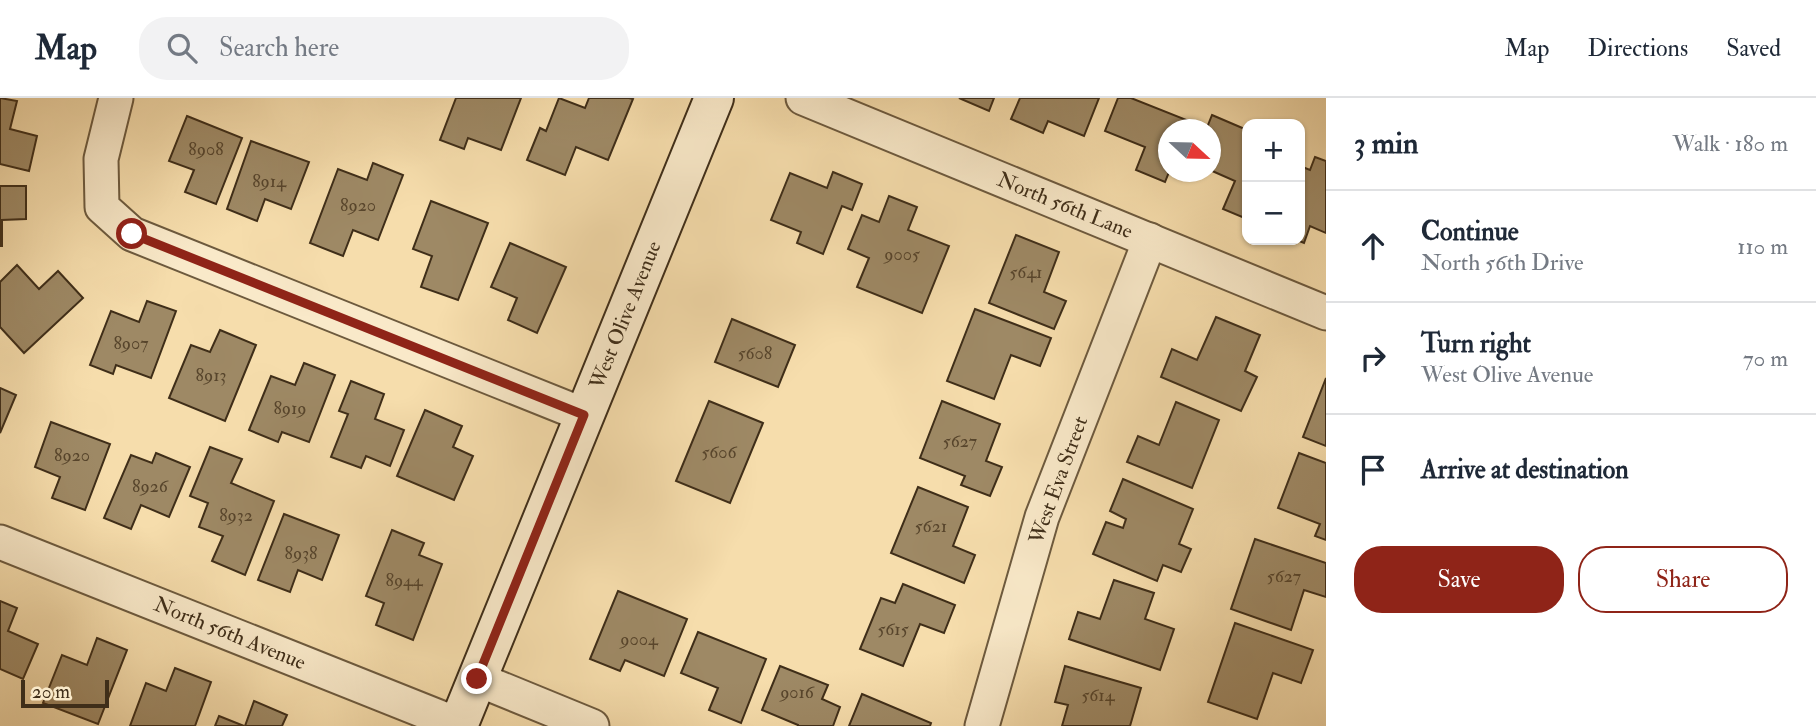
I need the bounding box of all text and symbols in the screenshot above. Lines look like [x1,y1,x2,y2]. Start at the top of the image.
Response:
search box [139,17,629,80]
text: Map [35,28,97,69]
icon: search [163,29,201,67]
text: Search here [219,32,339,64]
text: Map [1504,33,1549,64]
text: Directions [1587,33,1688,64]
text: Saved [1726,33,1781,64]
north arrow [1158,119,1221,182]
map controls [1242,119,1305,245]
button: + [1242,119,1305,182]
text: 3 min [1354,125,1419,162]
text: Walk · 180 m [1673,129,1788,158]
house number: 8908 [188,138,224,161]
street label: North 56th Lane [993,166,1137,245]
house number: 8914 [252,170,287,193]
button: − [1242,182,1305,245]
house number: 8920 [340,194,376,217]
text: Continue [1421,216,1519,248]
route start [116,218,147,249]
icon: ahead [1354,227,1392,265]
text: 110 m [1737,232,1788,261]
street label: West Olive Avenue [583,237,668,394]
house number: 9005 [882,243,920,266]
text: North 56th Drive [1421,248,1584,277]
house number: 5641 [1009,261,1043,284]
text: Turn right [1421,328,1531,360]
house number: 8907 [113,332,149,355]
icon: right [1354,339,1392,377]
house number: 5608 [738,342,772,365]
text: 70 m [1743,344,1788,373]
text: West Olive Avenue [1421,360,1593,389]
house number: 8913 [196,364,226,387]
house number: 8919 [273,397,307,420]
street label: West Eva Street [1023,412,1094,549]
house number: 5627 [943,430,977,453]
house number: 5606 [701,441,738,464]
house number: 8920 [54,444,90,467]
icon: arrive [1354,451,1392,489]
text: Arrive at destination [1421,454,1629,486]
house number: 8926 [132,475,169,498]
house number: 8932 [219,504,253,527]
house number: 5621 [915,515,947,538]
house number: 8938 [284,542,318,565]
button: Save [1354,546,1564,613]
button: Share [1578,546,1788,613]
house number: 5627 [1267,565,1301,588]
house number: 8944 [385,569,424,592]
street label: North 56th Avenue [150,591,310,676]
house number: 5615 [877,618,909,641]
house number: 9004 [618,628,659,651]
route end [461,663,492,694]
scale bar [21,677,108,709]
text: 20 m [32,680,70,704]
house number: 9016 [778,681,815,704]
house number: 5614 [1082,684,1116,707]

